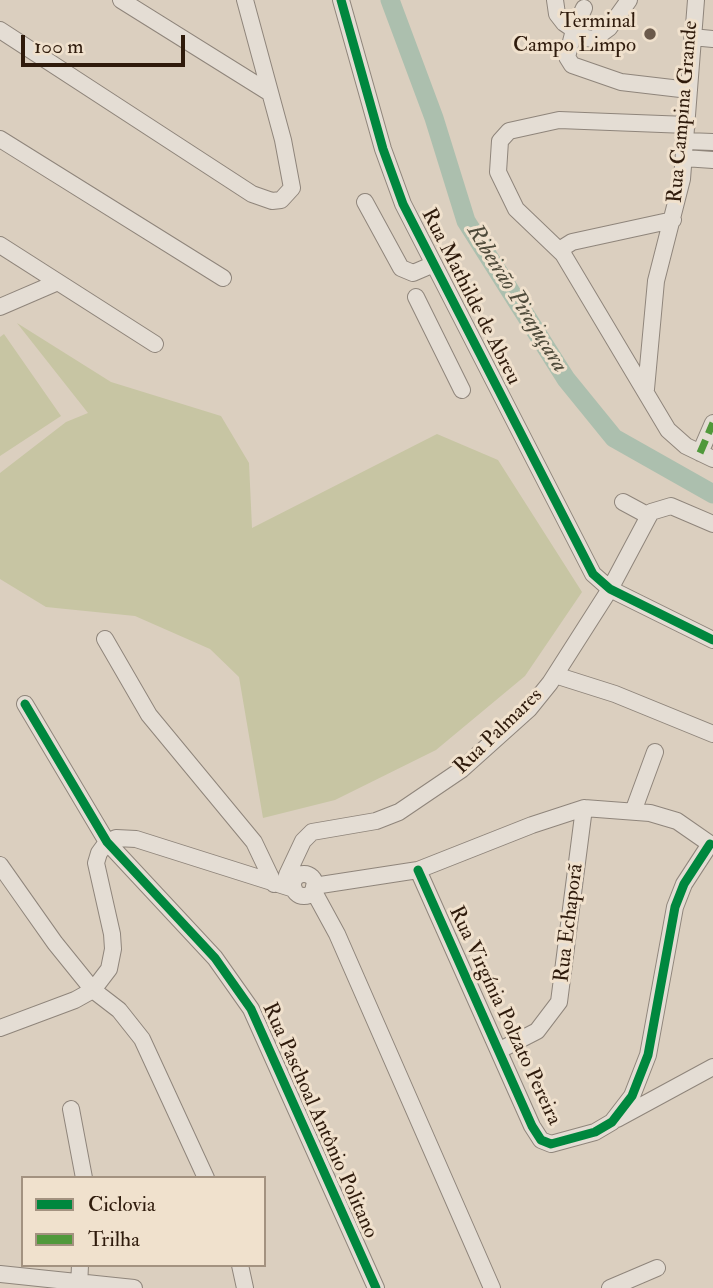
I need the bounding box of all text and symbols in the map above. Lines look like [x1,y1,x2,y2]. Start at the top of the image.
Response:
place label: Terminal Campo Limpo [513,9,636,59]
street label: Rua Campina Grande [663,20,705,204]
scale bar [24,21,189,65]
marker: Terminal Campo Limpo [642,26,658,42]
text: 100 m [34,33,84,60]
street label: Rua Mathilde de Abreu [415,205,525,389]
water label: Ribeirão Pirajuçara [459,220,573,378]
street label: Rua Palmares [450,684,548,780]
street label: Rua Echaporã [550,862,590,984]
street label: Rua Virgínia Polzato Pereira [442,903,566,1129]
street label: Rua Paschoal Antônio Politano [256,999,382,1243]
legend [21,1176,266,1267]
text: Ciclovia [88,1191,156,1218]
text: Trilha [88,1226,140,1253]

